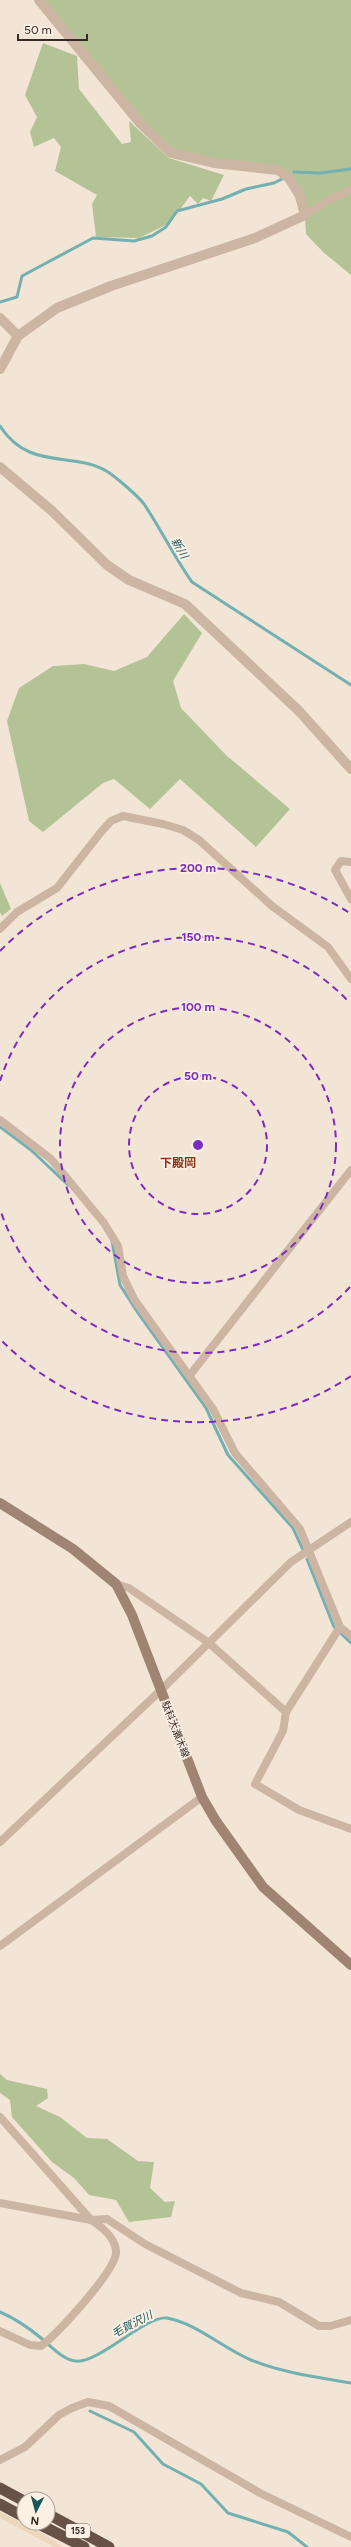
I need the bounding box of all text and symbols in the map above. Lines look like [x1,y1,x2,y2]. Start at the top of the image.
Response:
scale bar [18,16,87,42]
text: 50 m [24,23,52,37]
water label: 新川 [168,535,191,562]
text: 200 m [180,861,216,875]
text: 150 m [181,930,215,944]
text: 100 m [181,1000,215,1014]
text: 50 m [184,1069,212,1083]
centre of rings [191,1138,205,1152]
district label: 下殿岡 [160,1156,196,1170]
street label: 駄科大瀬木線 [159,1699,192,1760]
water label: 毛賀沢川 [110,2308,156,2340]
north arrow [16,2491,56,2531]
text: N [30,2514,40,2527]
road number: 153 [66,2524,90,2538]

